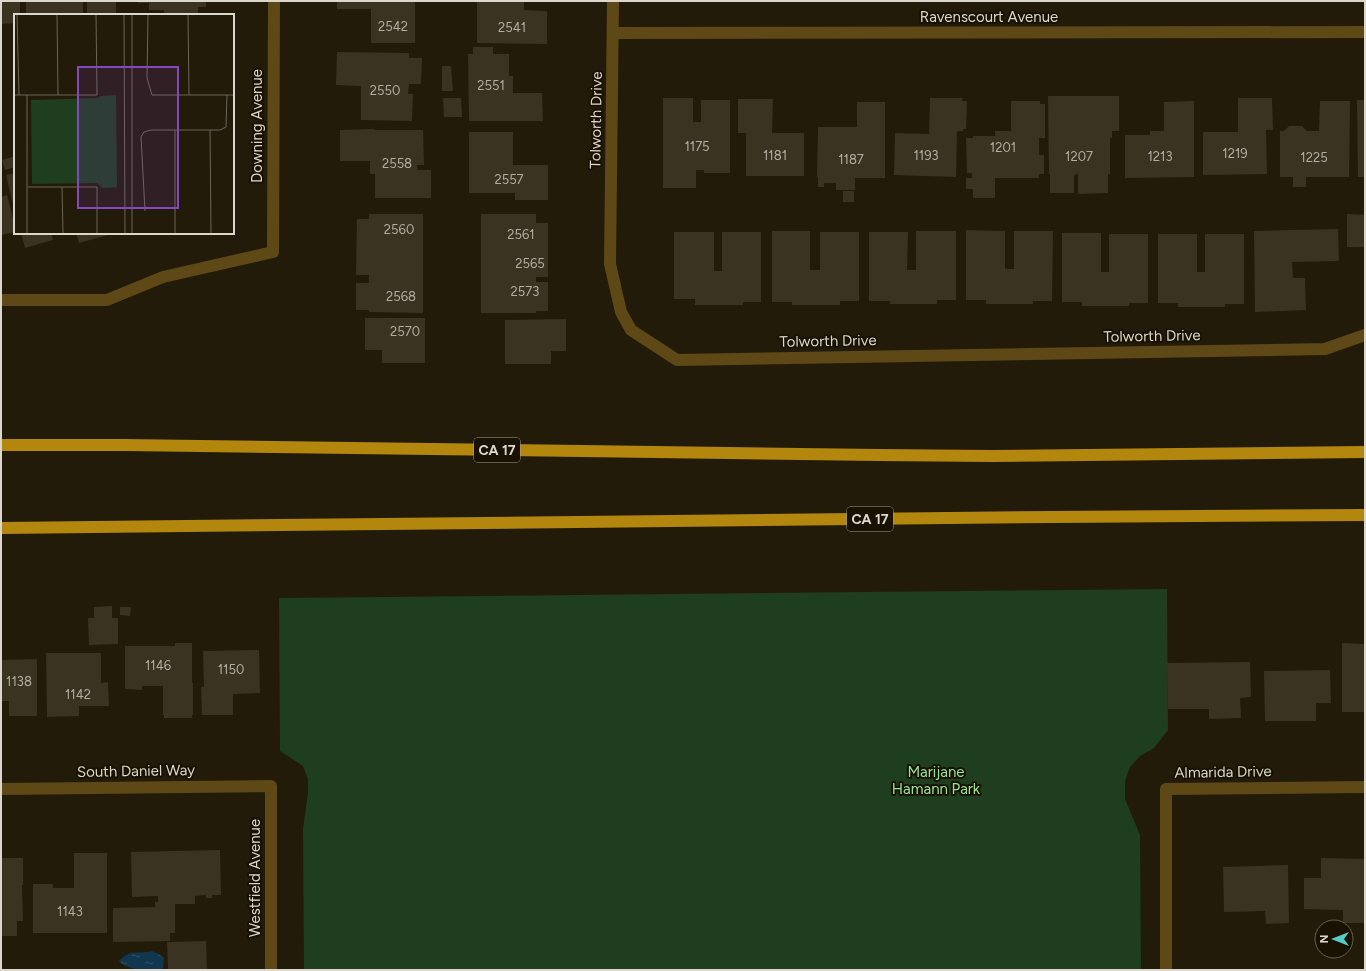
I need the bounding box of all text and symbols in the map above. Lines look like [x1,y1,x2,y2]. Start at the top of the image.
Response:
street label: Ravenscourt Avenue [920,8,1058,26]
inset map [14,14,234,234]
house number: 2542 [378,19,408,34]
house number: 2541 [498,20,526,35]
street label: Downing Avenue [248,69,266,183]
street label: Tolworth Drive [586,71,606,169]
house number: 2551 [477,78,505,93]
house number: 2550 [370,83,400,98]
house number: 1175 [684,139,710,154]
house number: 1201 [990,140,1016,155]
house number: 1219 [1222,146,1248,161]
house number: 1181 [763,148,787,163]
house number: 1193 [913,148,939,163]
house number: 1207 [1065,149,1093,164]
house number: 1213 [1147,149,1173,164]
house number: 1225 [1300,150,1328,165]
house number: 1187 [838,152,864,167]
house number: 2558 [382,156,412,171]
house number: 2557 [494,172,524,187]
house number: 2560 [384,222,414,237]
house number: 2561 [507,227,535,242]
house number: 2565 [515,256,545,271]
house number: 2573 [511,284,539,299]
house number: 2568 [386,289,416,304]
house number: 2570 [390,324,420,339]
street label: Tolworth Drive [1103,326,1201,346]
street label: Tolworth Drive [779,331,877,351]
road number: CA 17 [474,438,520,462]
road number: CA 17 [847,507,893,531]
house number: 1146 [145,658,171,673]
house number: 1150 [218,662,244,677]
house number: 1138 [6,674,32,689]
house number: 1142 [65,687,91,702]
street label: South Daniel Way [77,761,195,781]
street label: Almarida Drive [1174,762,1272,782]
park label: Marijane Hamann Park [892,763,981,798]
street label: Westfield Avenue [246,819,264,937]
house number: 1143 [57,904,83,919]
north arrow [1314,919,1354,959]
text: N [1318,935,1331,943]

